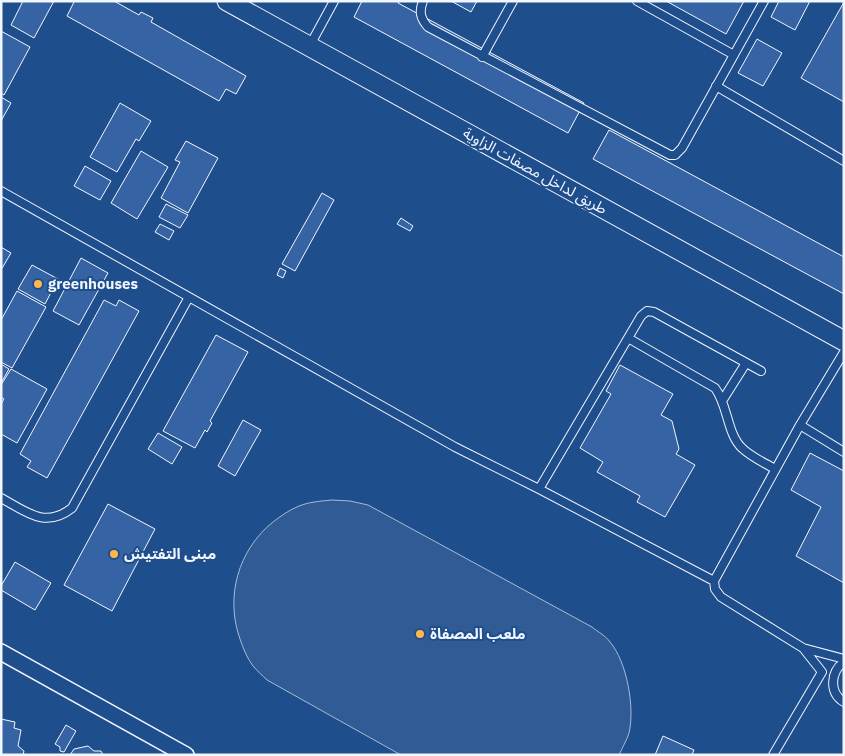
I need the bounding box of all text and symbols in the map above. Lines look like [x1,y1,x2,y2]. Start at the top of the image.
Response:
street label: طريق لداخل مصفات الزاوية [459,123,611,219]
place label: greenhouses [48,274,138,293]
marker: greenhouses [32,278,44,290]
place label: مبنى التفتيش [124,544,216,563]
marker: مبنى التفتيش [108,548,120,560]
place label: ملعب المصفاة [430,624,526,643]
marker: ملعب المصفاة [414,628,426,640]

